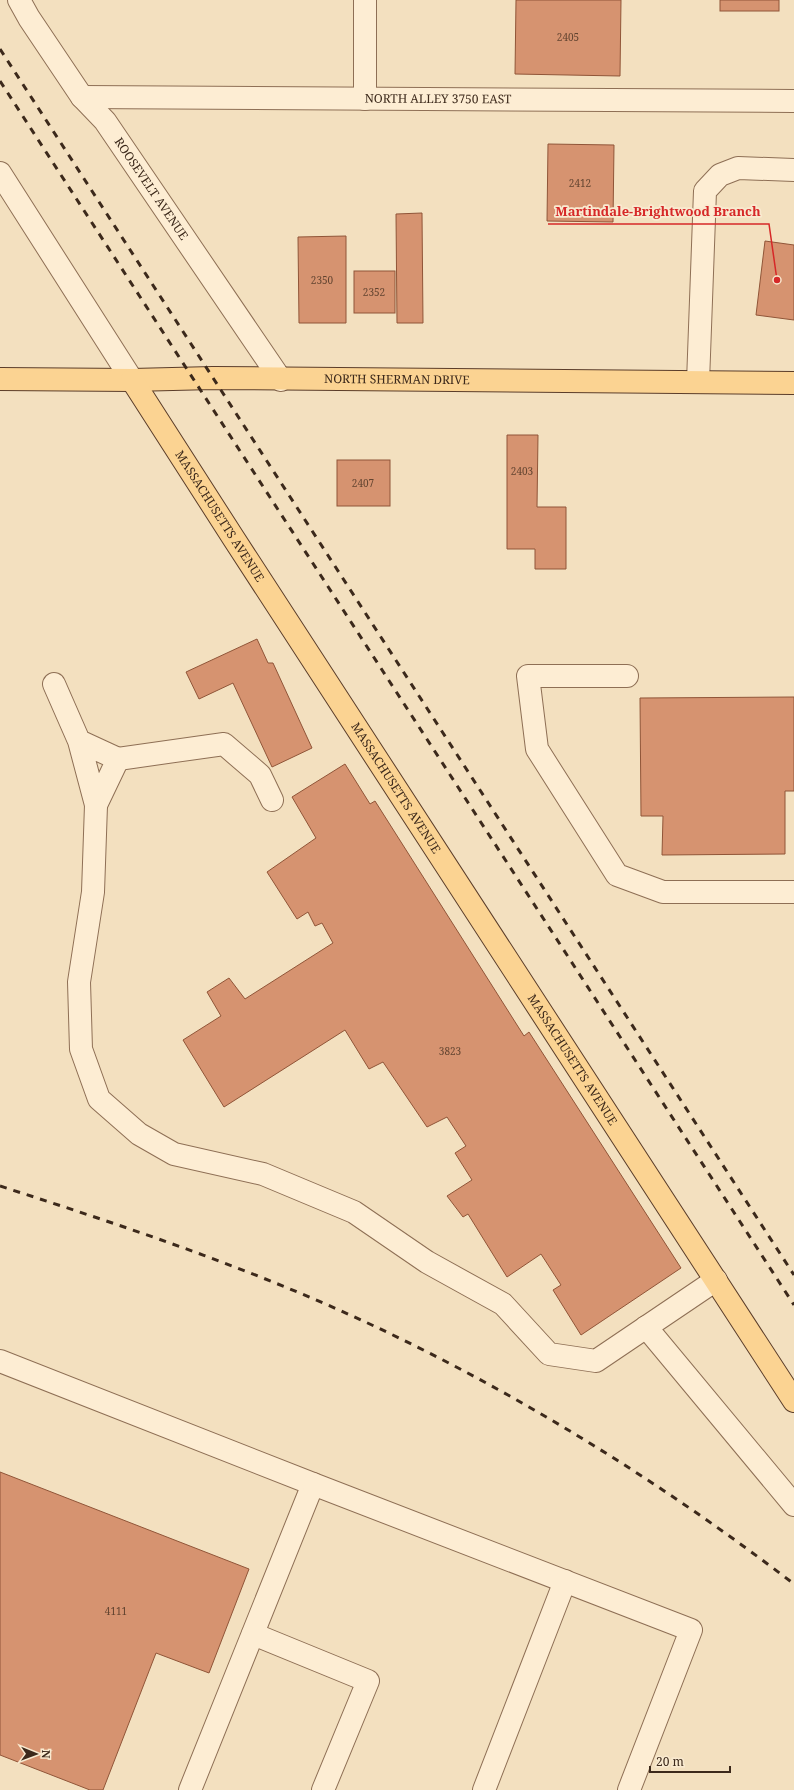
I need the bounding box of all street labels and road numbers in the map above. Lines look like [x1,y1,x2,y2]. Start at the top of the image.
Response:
street label: NORTH ALLEY 3750 EAST [365,90,512,107]
street label: ROOSEVELT AVENUE [111,134,192,243]
street label: NORTH SHERMAN DRIVE [324,370,470,388]
street label: MASSACHUSETTS AVENUE [171,447,269,585]
street label: MASSACHUSETTS AVENUE [347,719,445,857]
street label: MASSACHUSETTS AVENUE [524,991,622,1128]

